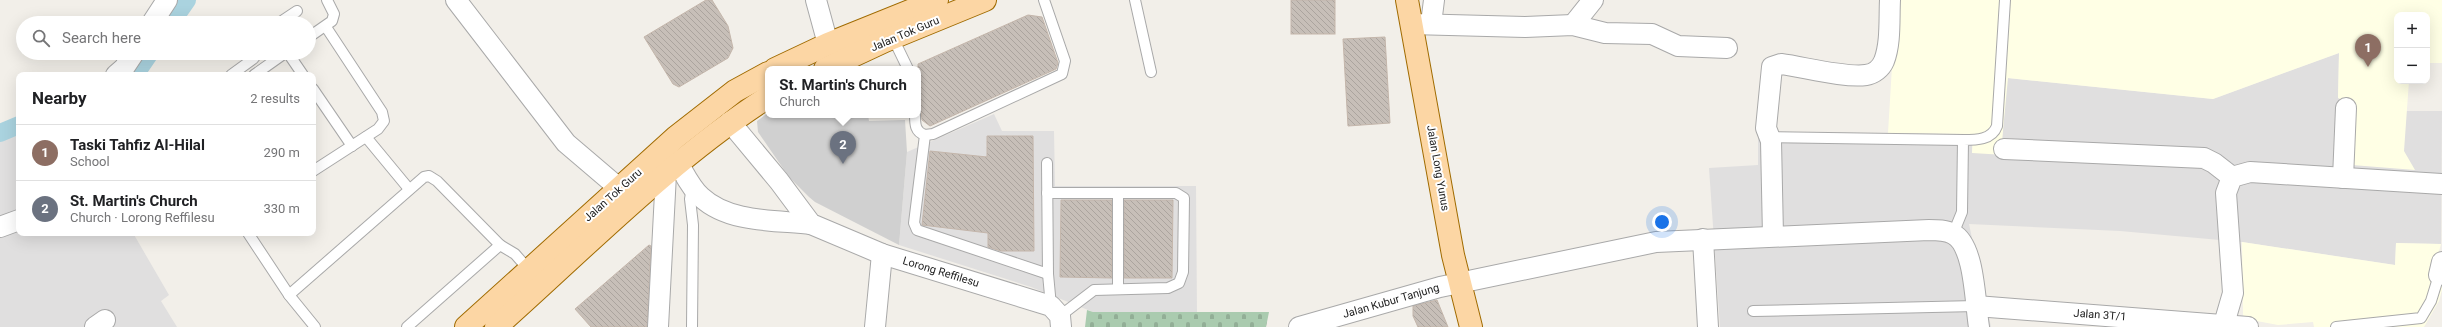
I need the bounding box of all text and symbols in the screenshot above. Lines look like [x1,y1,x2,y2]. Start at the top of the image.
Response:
map controls [2394,12,2430,84]
button: + [2394,12,2430,48]
street label: Jalan Tok Guru [869,14,941,54]
search box [16,16,316,60]
icon: search [30,27,52,49]
text: Search here [62,29,141,47]
pin: 1 [2355,34,2381,67]
button: − [2394,48,2430,84]
popup [765,66,921,118]
text: St. Martin's Church [779,76,907,94]
text: Nearby [32,88,87,108]
text: 2 results [250,91,300,106]
text: Church [779,94,820,109]
street label: Jalan Long Yunus [1424,124,1452,212]
pin: 2 [830,131,856,164]
text: Taski Tahfiz Al-Hilal [70,136,205,154]
text: 1 [41,145,49,160]
text: 290 m [263,145,300,160]
text: School [70,154,110,169]
street label: Jalan Tok Guru [581,166,645,224]
text: St. Martin's Church [70,192,198,210]
text: 2 [41,201,49,216]
text: 330 m [263,201,300,216]
text: Church · Lorong Reffilesu [70,210,215,225]
your location [1652,212,1672,232]
street label: Lorong Reffilesu [901,254,981,290]
street label: Jalan Kubur Tanjung [1341,281,1441,321]
street label: Jalan 3T/1 [2073,307,2127,323]

